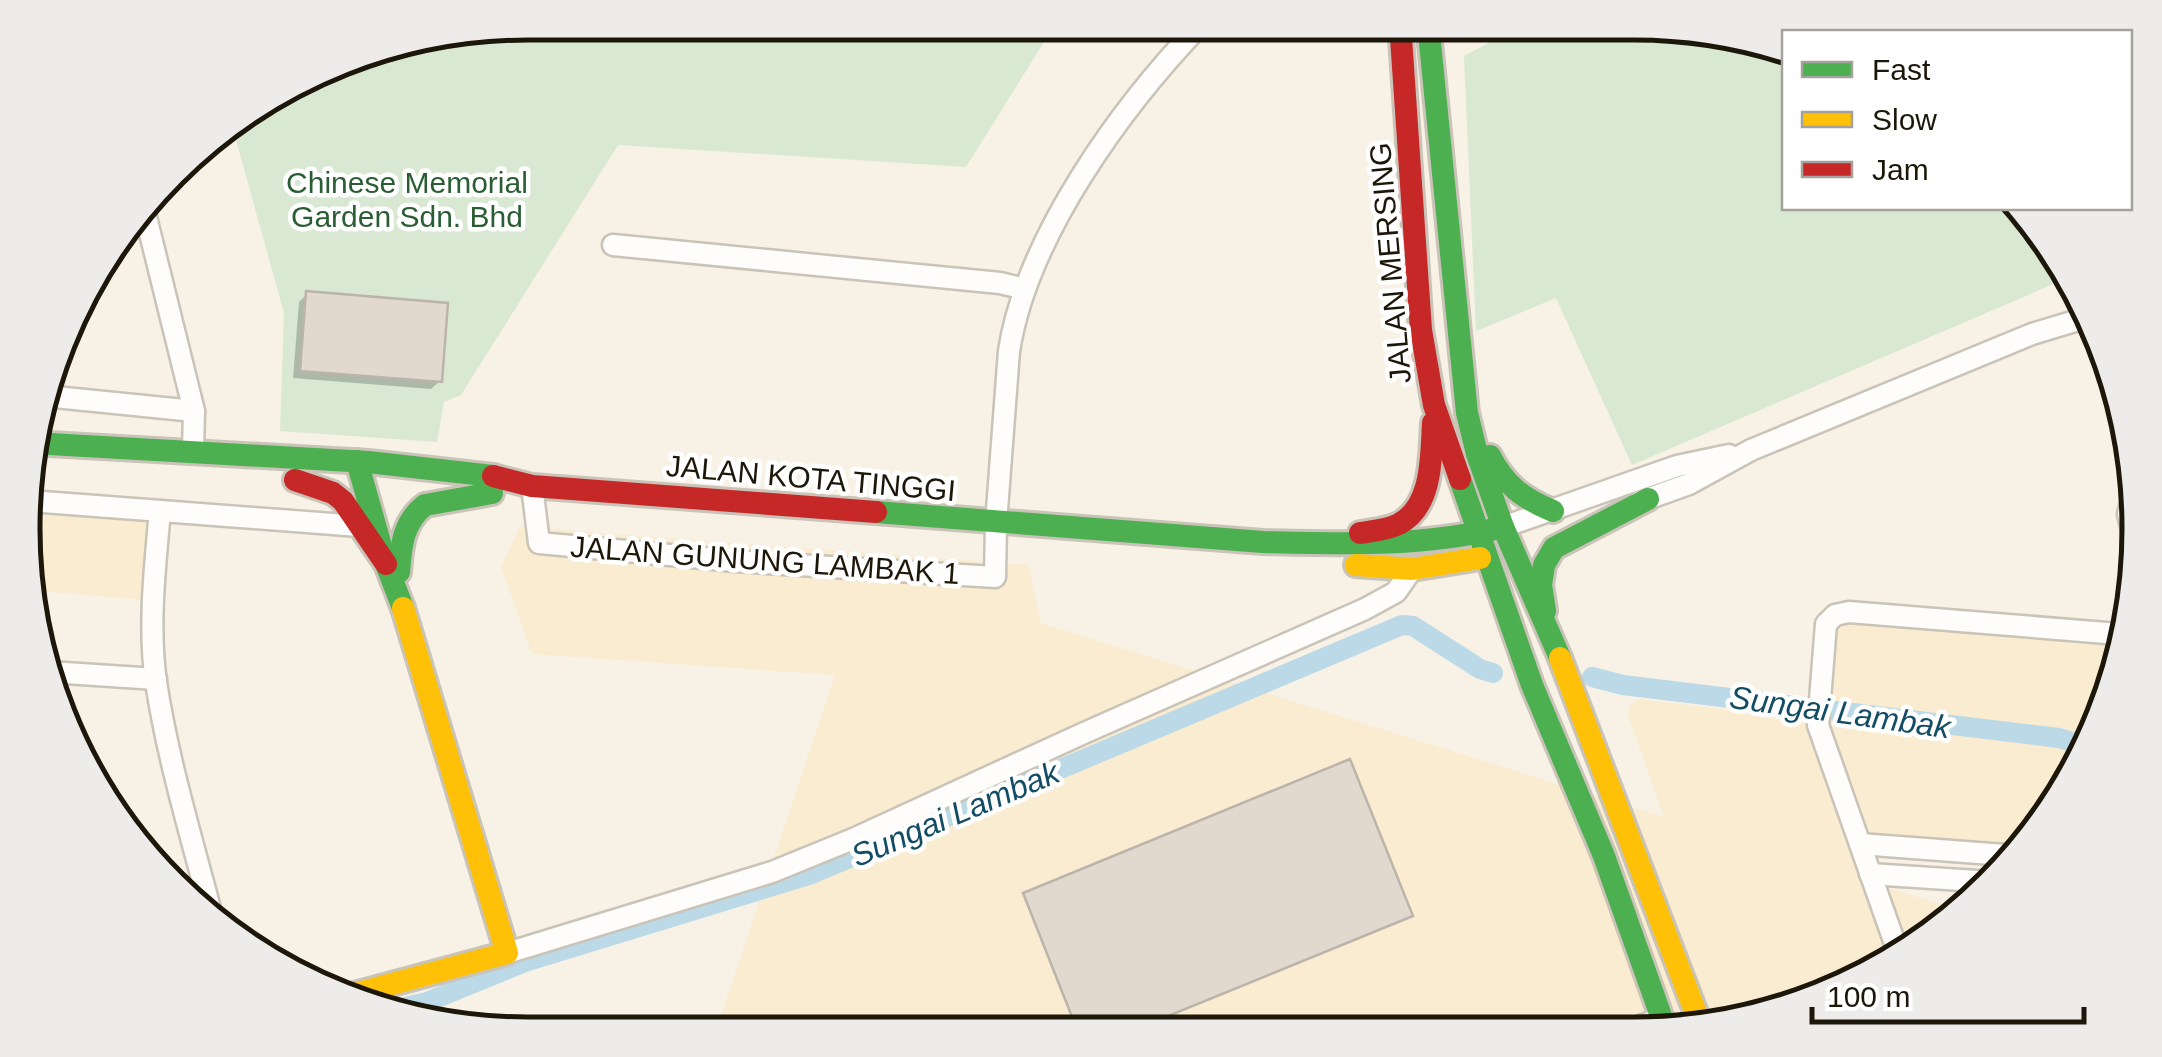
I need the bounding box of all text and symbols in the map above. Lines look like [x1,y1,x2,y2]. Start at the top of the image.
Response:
legend [1782,30,2132,210]
text: Fast [1872,53,1931,86]
text: Slow [1872,103,1937,136]
street label: JALAN MERSING [1363,141,1417,385]
text: Jam [1872,153,1929,186]
park label: Chinese Memorial Garden Sdn. Bhd [286,166,528,233]
street label: JALAN KOTA TINGGI [665,449,957,507]
street label: JALAN GUNUNG LAMBAK 1 [569,530,961,590]
water label: Sungai Lambak [1727,679,1955,746]
water label: Sungai Lambak [846,753,1066,874]
scale bar [1812,962,2084,1024]
text: 100 m [1827,980,1910,1013]

